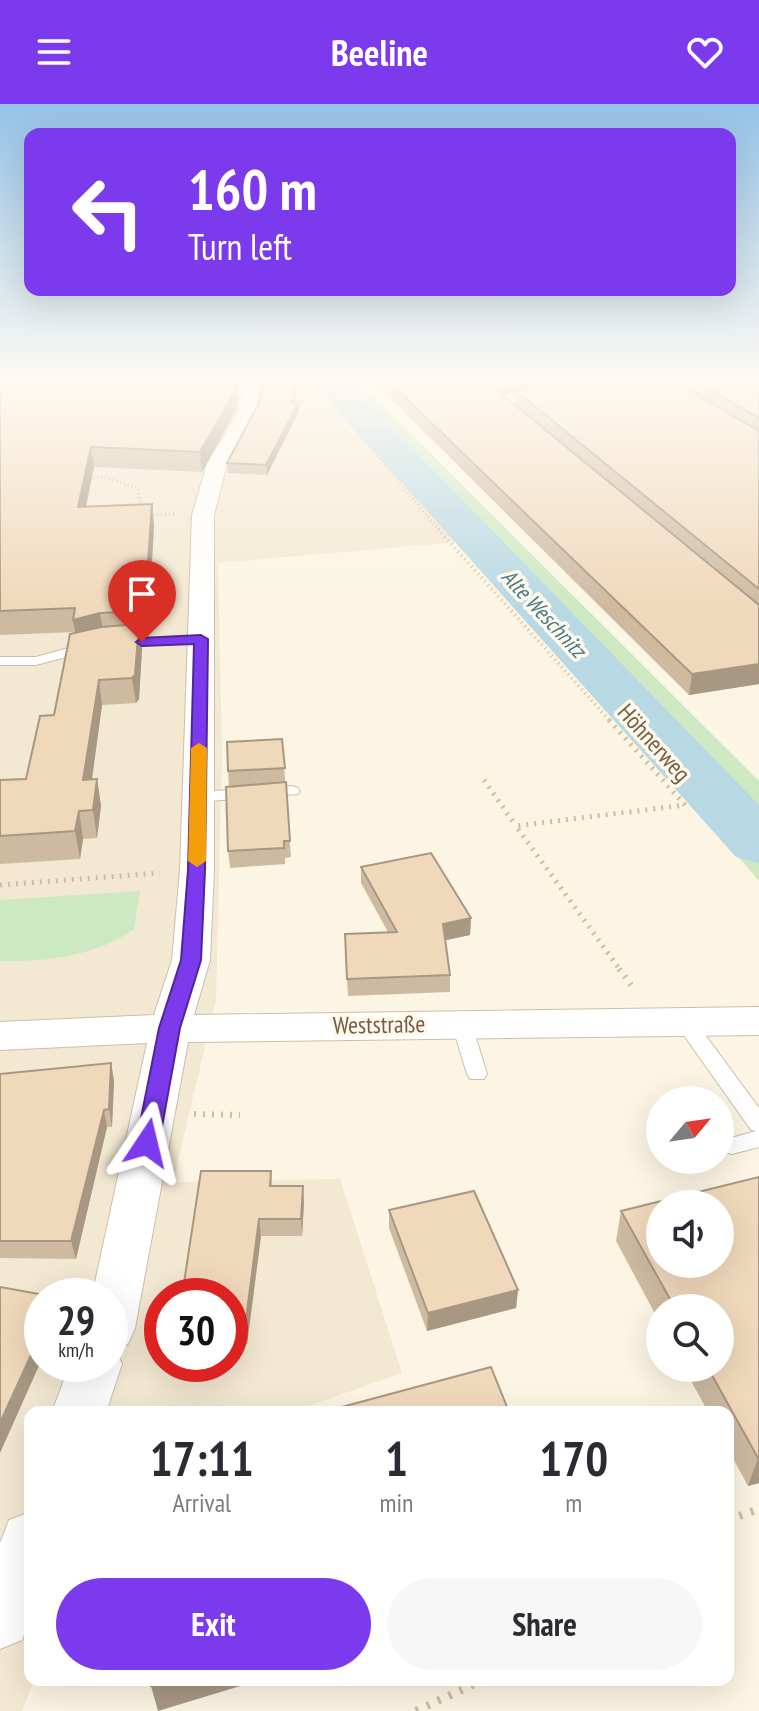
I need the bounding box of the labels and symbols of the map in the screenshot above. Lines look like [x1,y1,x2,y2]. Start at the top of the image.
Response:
pin [108,560,176,642]
water label: Alte Weschnitz [496,563,594,665]
street label: Höhnerweg [611,697,698,788]
street label: Weststraße [333,1008,425,1041]
north arrow [646,1086,734,1174]
position arrow [105,1101,189,1185]
speed limit sign: 30 [144,1278,248,1382]

